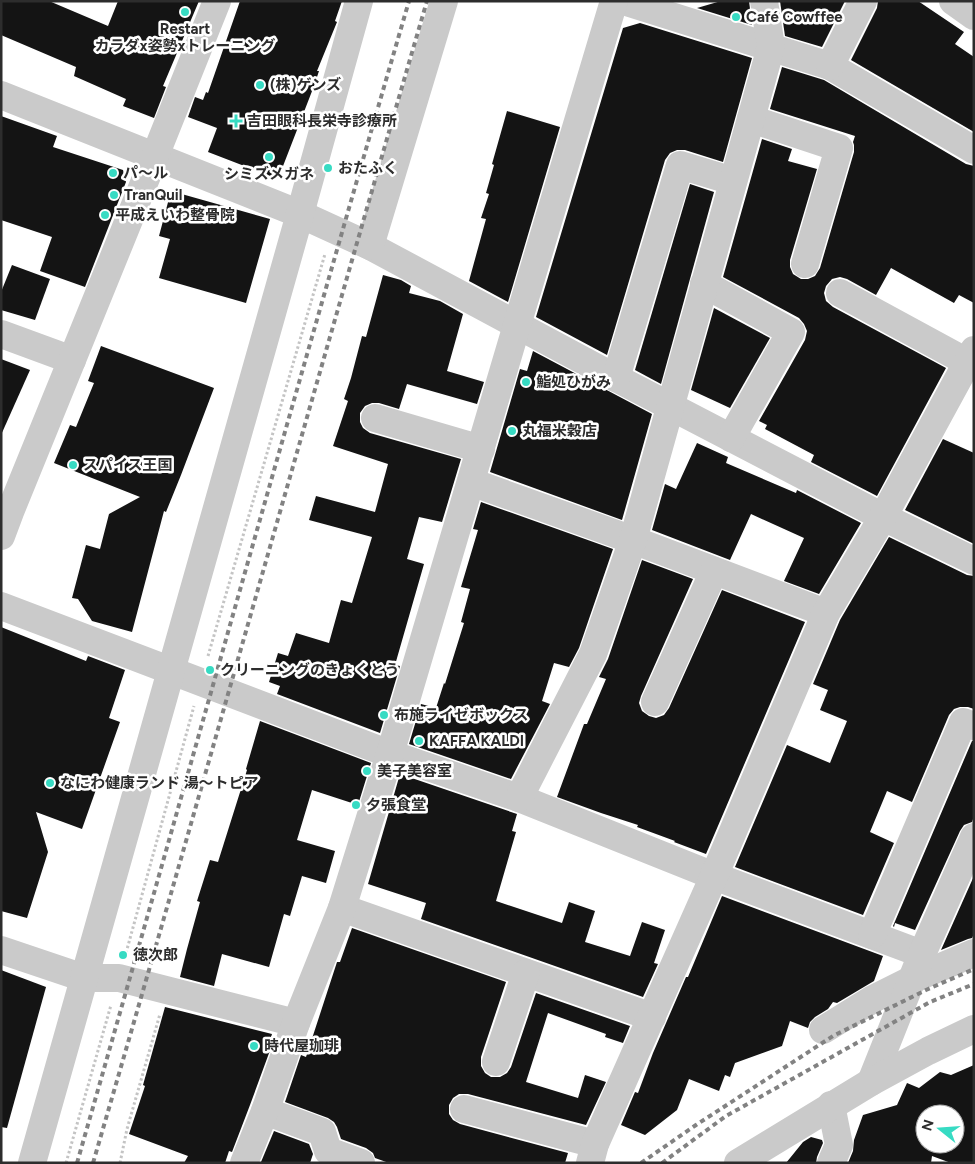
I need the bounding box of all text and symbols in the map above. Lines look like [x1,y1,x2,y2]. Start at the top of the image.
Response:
marker: Restart カラダx姿勢xトレーニング [179,6,191,18]
place label: Café Cowffee [746,8,843,26]
marker: Café Cowffee [730,11,742,23]
place label: Restart カラダx姿勢xトレーニング [94,20,276,55]
place label: (株)ゲンズ [270,76,341,94]
marker: (株)ゲンズ [254,79,266,91]
place label: 吉田眼科長栄寺診療所 [247,112,397,130]
marker: 吉田眼科長栄寺診療所 [229,114,243,128]
marker: シミズメガネ [263,151,275,163]
place label: おたふく [338,159,398,177]
marker: おたふく [322,162,334,174]
place label: パ〜ル [123,164,168,182]
place label: シミズメガネ [224,165,314,183]
marker: パ〜ル [107,167,119,179]
place label: TranQuil [124,186,182,204]
marker: TranQuil [108,189,120,201]
place label: 平成えいわ整骨院 [115,206,235,224]
marker: 平成えいわ整骨院 [99,209,111,221]
place label: 鮨処ひがみ [536,373,611,391]
marker: 鮨処ひがみ [520,376,532,388]
place label: 丸福米穀店 [522,422,597,440]
marker: 丸福米穀店 [506,425,518,437]
place label: スパイス王国 [83,456,173,474]
marker: スパイス王国 [67,459,79,471]
place label: クリーニングのきょくとう [220,661,400,679]
marker: クリーニングのきょくとう [204,664,216,676]
place label: 布施ライゼボックス [394,706,529,724]
marker: 布施ライゼボックス [378,709,390,721]
place label: KAFFA KALDI [429,732,524,750]
marker: KAFFA KALDI [413,735,425,747]
place label: 美子美容室 [377,762,452,780]
marker: 美子美容室 [361,765,373,777]
place label: なにわ健康ランド 湯～トピア [60,774,259,792]
marker: なにわ健康ランド 湯～トピア [44,777,56,789]
place label: 夕張食堂 [366,796,426,814]
marker: 夕張食堂 [350,799,362,811]
place label: 徳次郎 [133,946,178,964]
marker: 徳次郎 [117,949,129,961]
place label: 時代屋珈琲 [264,1037,339,1055]
marker: 時代屋珈琲 [248,1040,260,1052]
north arrow [915,1104,965,1154]
text: N [918,1118,938,1133]

